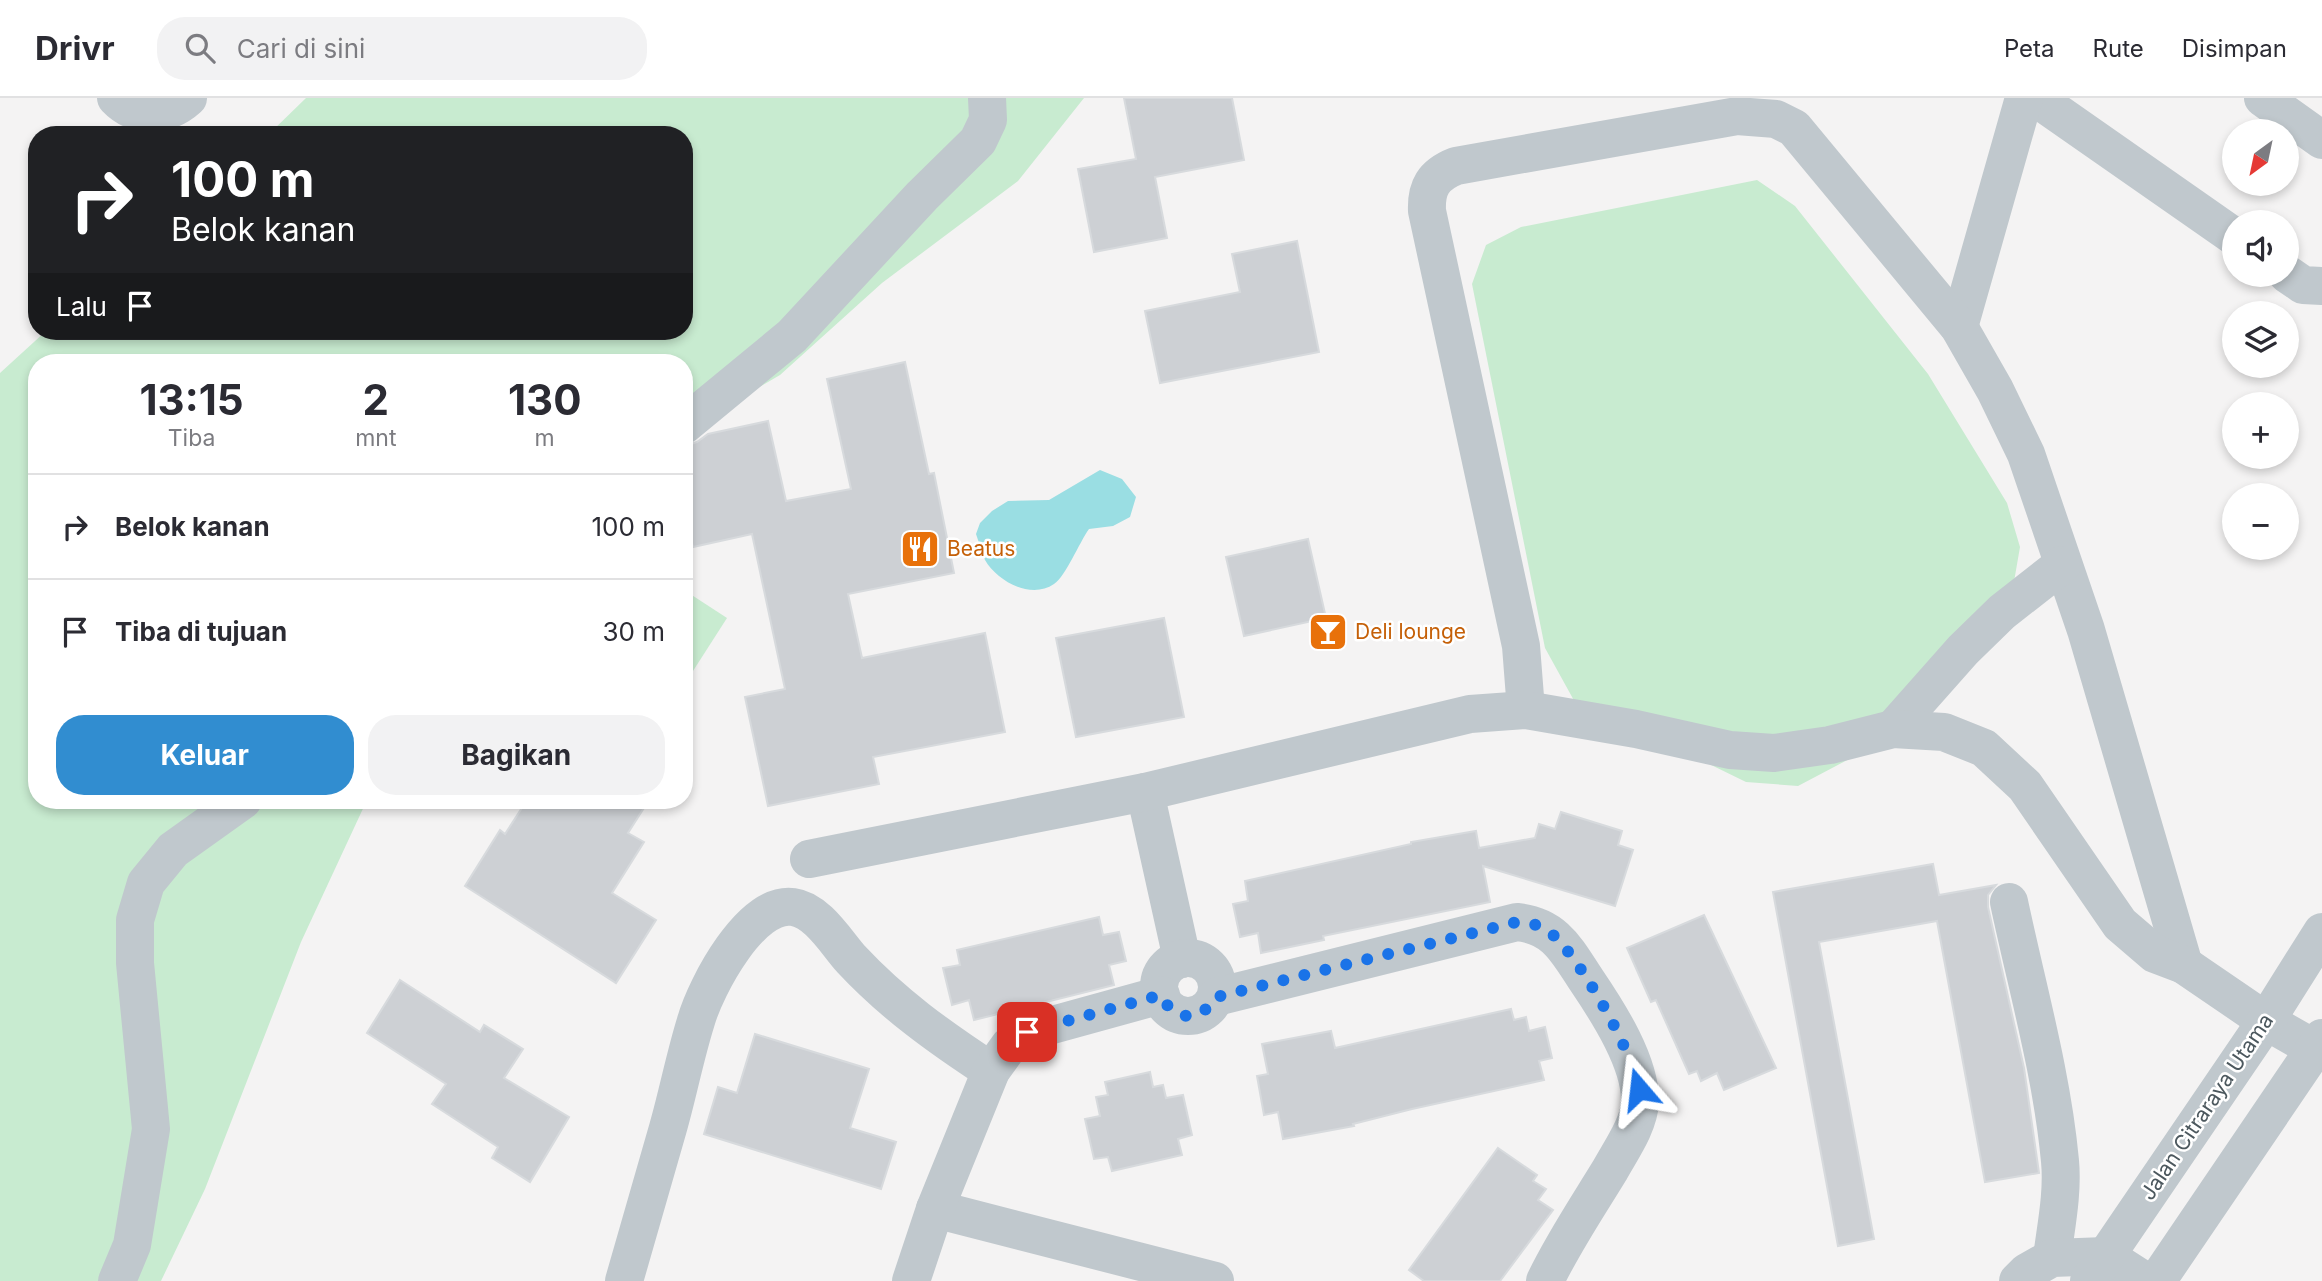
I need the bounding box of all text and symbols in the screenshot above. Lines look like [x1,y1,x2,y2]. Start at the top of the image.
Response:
search box [157,17,647,80]
text: Drivr [35,28,115,68]
icon: search [181,29,219,67]
text: Cari di sini [237,33,365,64]
text: Peta [2004,34,2055,63]
text: Rute [2093,34,2144,63]
text: Disimpan [2182,34,2287,63]
north arrow [2222,119,2300,196]
map controls [2222,119,2299,560]
text: 100 m [171,150,315,209]
icon: right [56,154,147,245]
text: Belok kanan [171,210,355,249]
button: sound [2222,210,2299,287]
icon: arrive [121,287,159,325]
text: Lalu [56,291,107,322]
button: layers [2222,301,2299,378]
text: 13:15 [139,374,244,425]
text: 2 [363,374,389,425]
text: 130 [508,374,581,425]
button: + [2222,392,2299,469]
text: Tiba [168,424,215,452]
text: mnt [355,424,396,452]
text: m [535,424,555,452]
button: − [2222,483,2299,560]
icon: right [56,508,94,546]
text: Belok kanan [115,511,270,542]
text: 100 m [592,511,665,542]
restaurant icon: Beatus [899,528,941,570]
place label: Beatus [947,536,1015,561]
bar icon: Deli lounge [1307,611,1349,653]
icon: arrive [56,613,94,651]
text: Tiba di tujuan [115,616,287,647]
text: 30 m [602,616,665,647]
place label: Deli lounge [1355,619,1466,644]
button: Keluar [56,715,354,795]
button: Bagikan [368,715,665,795]
pin [997,1002,1057,1062]
street label: Jalan Citraraya Utama [2135,1009,2278,1205]
icon: arrive [1008,1013,1046,1051]
position arrow [1602,1052,1676,1126]

